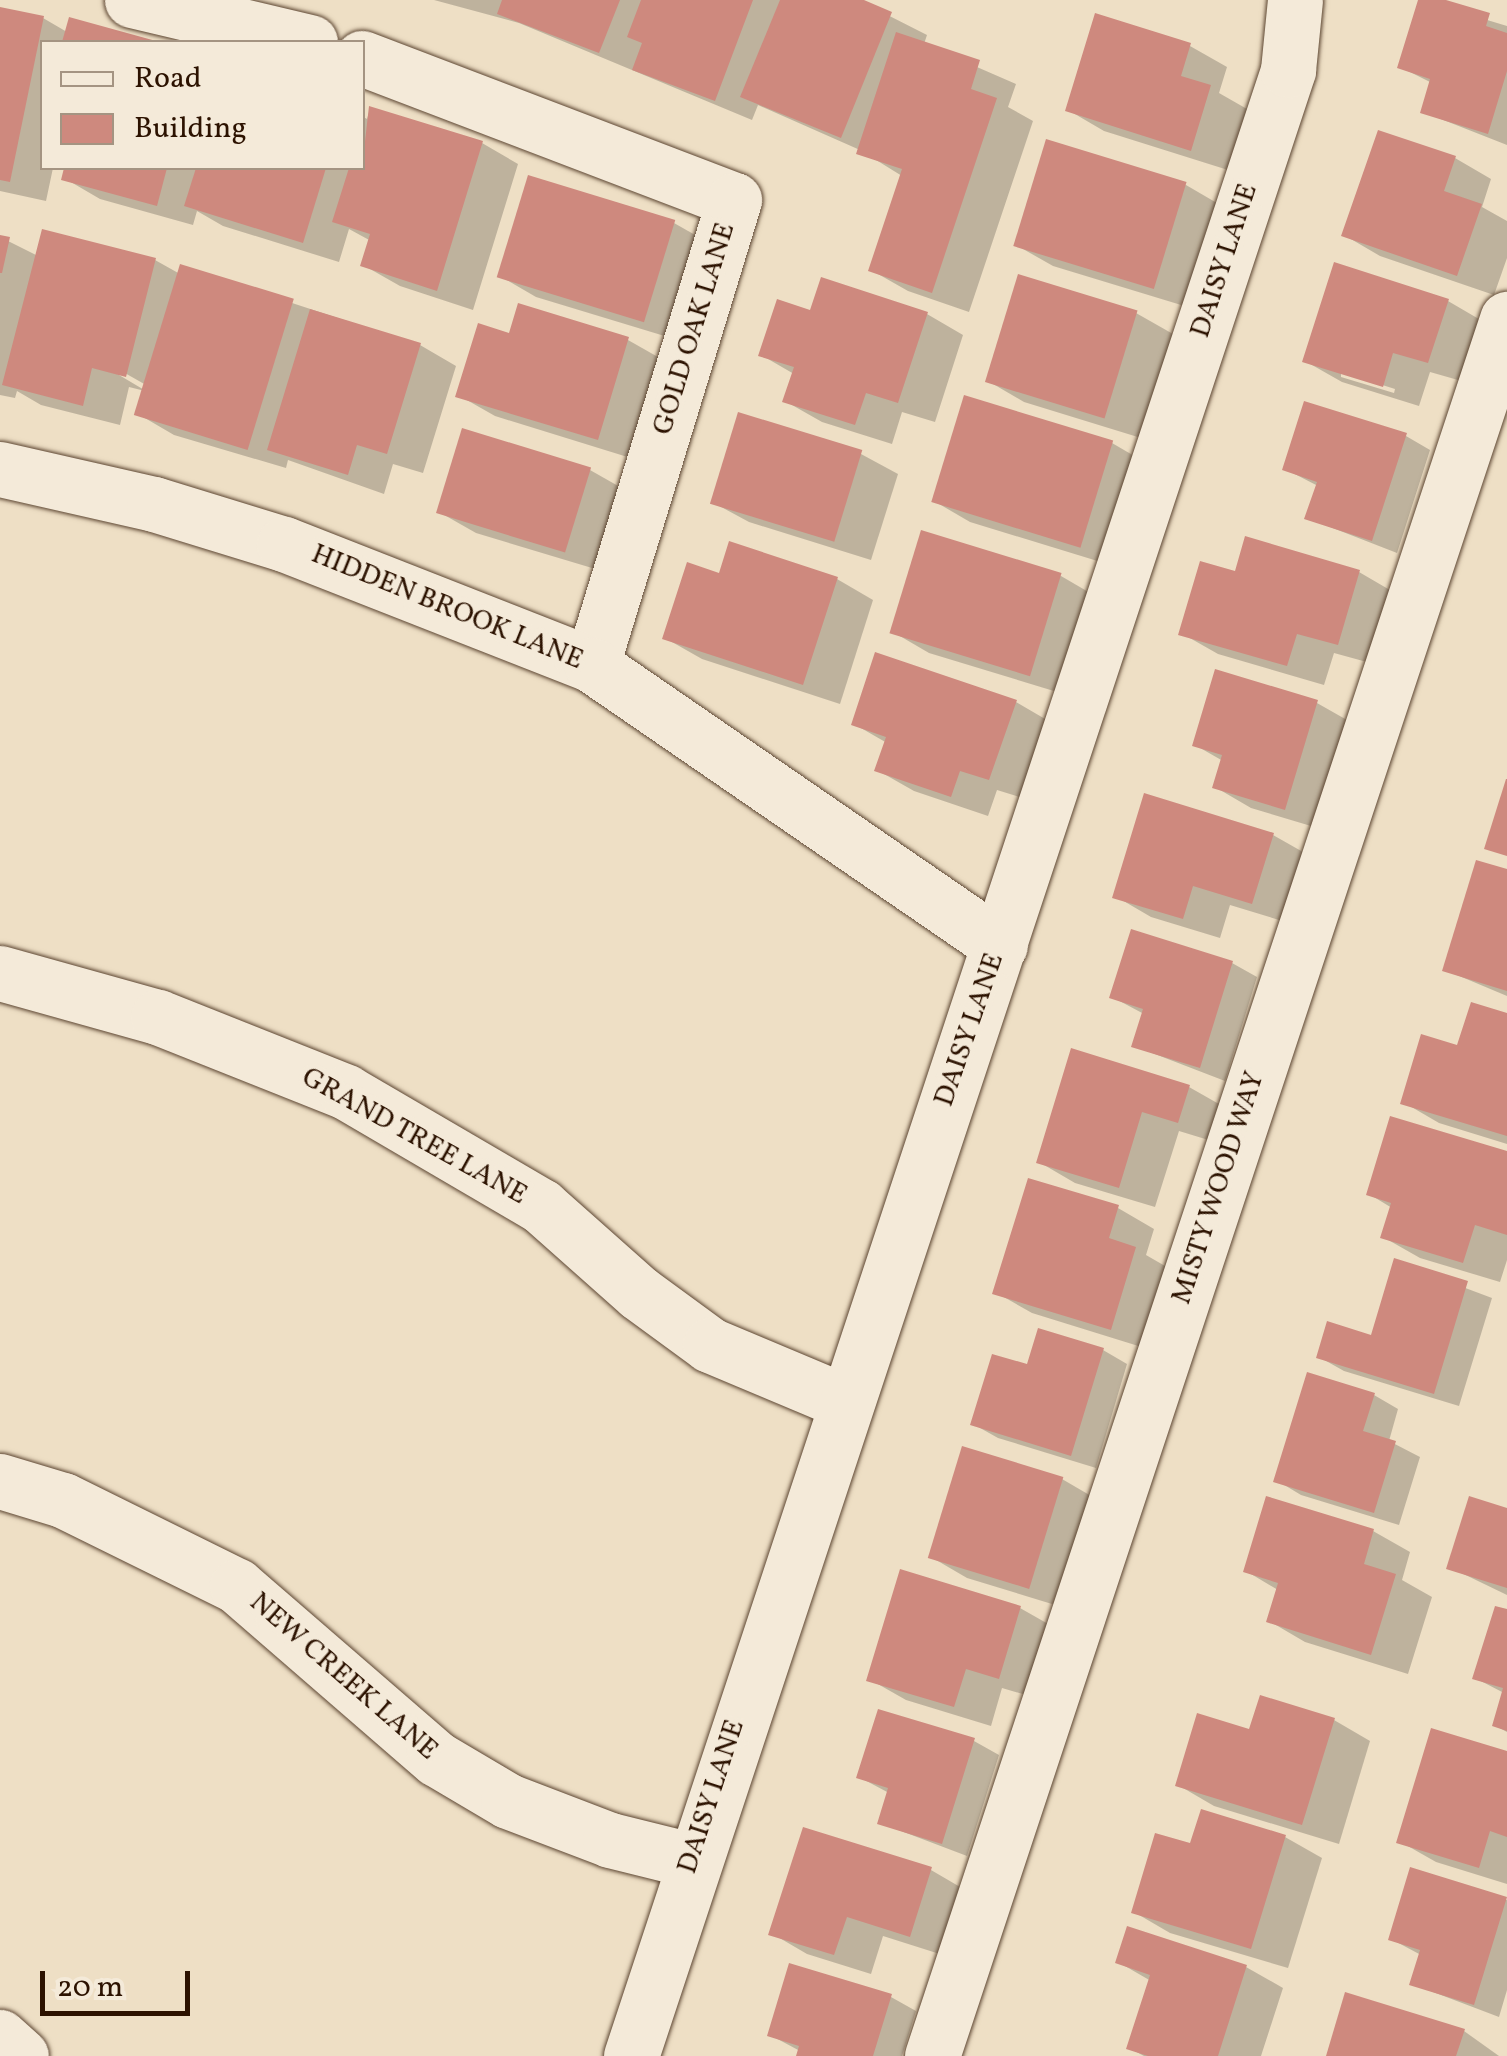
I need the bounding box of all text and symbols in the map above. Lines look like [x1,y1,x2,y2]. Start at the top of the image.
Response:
legend [40,40,365,170]
text: Road [134,58,202,100]
text: Building [134,108,247,150]
street label: DAISY LANE [1184,179,1266,343]
street label: GOLD OAK LANE [647,219,743,439]
street label: HIDDEN BROOK LANE [306,538,588,678]
street label: DAISY LANE [928,949,1012,1111]
street label: GRAND TREE LANE [295,1061,533,1213]
street label: MISTY WOOD WAY [1165,1066,1273,1310]
street label: NEW CREEK LANE [242,1586,444,1768]
street label: DAISY LANE [671,1715,753,1879]
scale bar [45,1951,195,2013]
text: 20 m [57,1967,123,2009]

